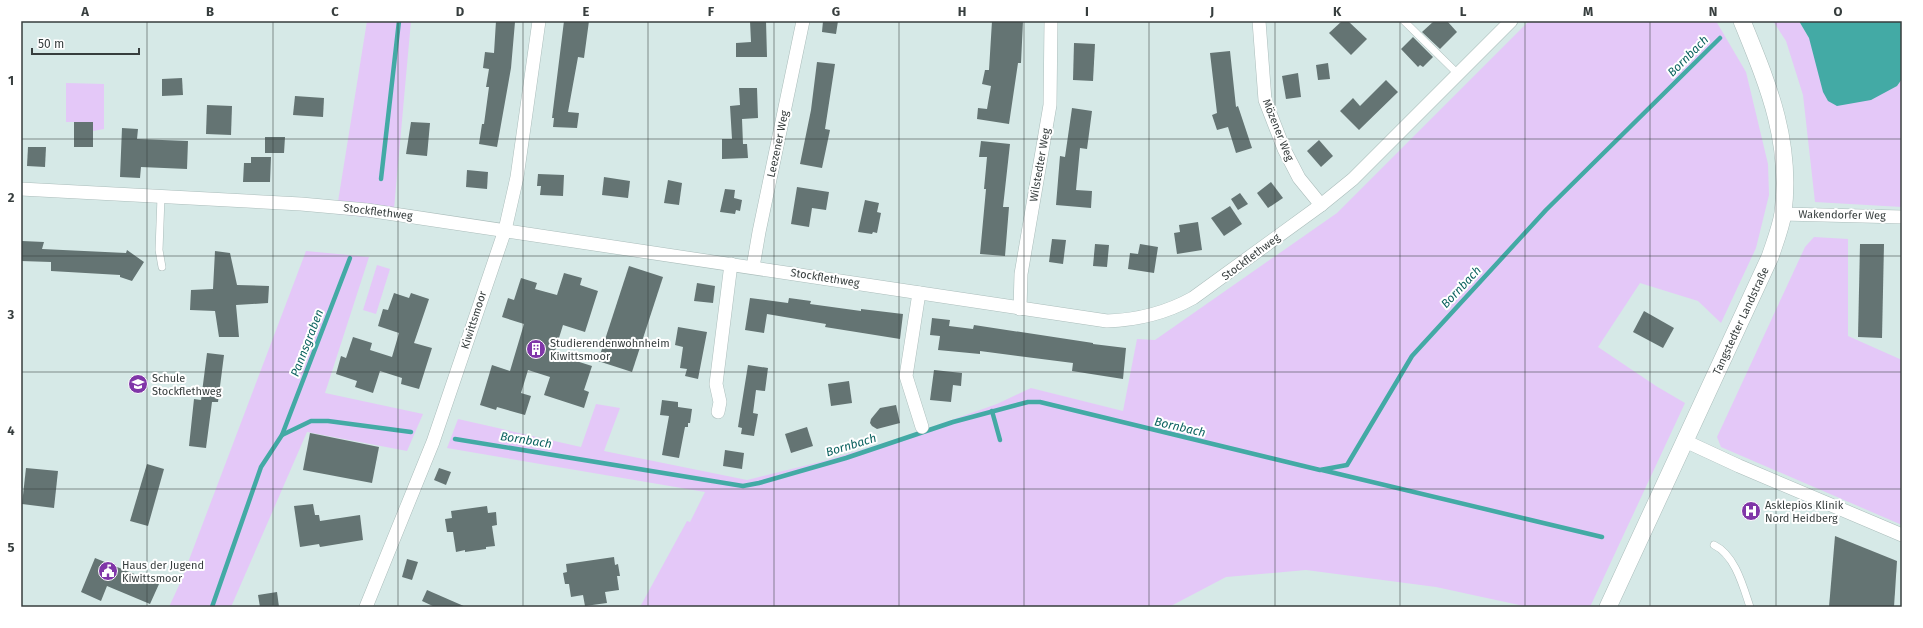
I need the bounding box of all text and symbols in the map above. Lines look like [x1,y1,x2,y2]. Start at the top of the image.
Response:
text: A [80,4,89,19]
text: B [206,4,214,19]
text: C [331,4,339,19]
text: D [456,4,465,19]
text: E [583,4,590,19]
text: F [708,4,715,19]
text: G [832,4,840,19]
text: H [958,4,966,19]
text: I [1085,4,1089,19]
text: J [1209,4,1214,19]
text: K [1333,4,1342,19]
text: L [1460,4,1467,19]
text: M [1583,4,1593,19]
text: N [1709,4,1717,19]
text: O [1834,4,1843,19]
scale bar [32,30,139,56]
water label: Bornbach [1665,33,1711,79]
text: 50 m [38,37,64,51]
text: 1 [8,73,14,88]
street label: Mözener Weg [1260,97,1296,163]
street label: Leezener Weg [765,109,791,179]
street label: Wilstedter Weg [1027,127,1053,203]
text: 2 [8,190,15,205]
street label: Stockflethweg [343,201,414,223]
street label: Wakendorfer Weg [1798,208,1886,222]
street label: Stockflethweg [1219,231,1283,283]
water label: Bornbach [1438,263,1484,311]
street label: Tangstedter Landstraße [1710,265,1772,377]
street label: Stockflethweg [790,266,861,290]
street label: Kiwittsmoor [459,289,490,351]
text: 3 [7,307,15,322]
water label: Pannsgraben [288,307,326,379]
place label: Studierendenwohnheim Kiwittsmoor [550,337,670,363]
building icon: Studierendenwohnheim Kiwittsmoor [525,338,547,360]
place label: Schule Stockflethweg [152,372,222,398]
school or university icon: Schule Stockflethweg [127,373,149,395]
water label: Bornbach [1153,414,1207,440]
text: 4 [7,423,15,438]
water label: Bornbach [499,429,553,451]
water label: Bornbach [824,431,878,459]
place label: Asklepios Klinik Nord Heidberg [1765,499,1844,525]
hospital icon: Asklepios Klinik Nord Heidberg [1740,500,1762,522]
text: 5 [8,540,15,555]
place label: Haus der Jugend Kiwittsmoor [122,559,204,585]
public building icon: Haus der Jugend Kiwittsmoor [97,560,119,582]

